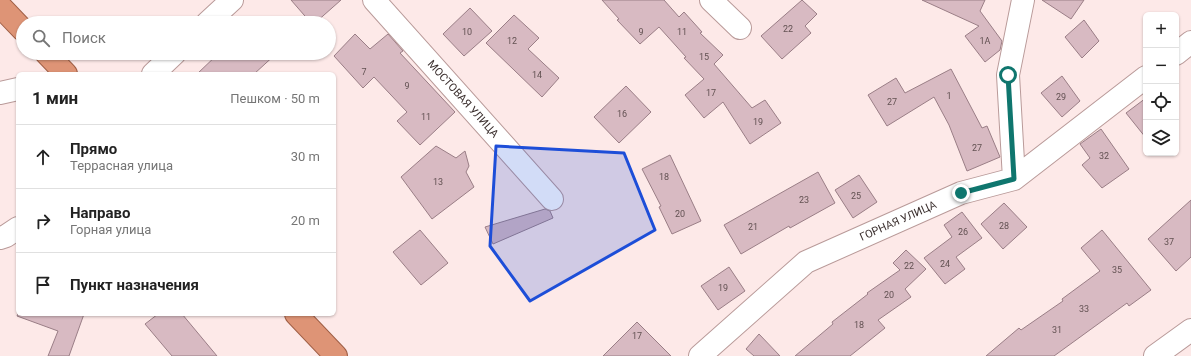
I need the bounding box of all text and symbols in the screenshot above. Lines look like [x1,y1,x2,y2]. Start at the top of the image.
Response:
map controls [1143,12,1179,156]
button: + [1143,12,1179,48]
search box [16,16,336,60]
house number: 22 [783,24,793,34]
icon: search [30,27,52,49]
house number: 10 [462,27,472,37]
house number: 9 [638,27,644,37]
house number: 11 [677,27,687,37]
text: Поиск [62,29,106,47]
house number: 12 [507,36,517,46]
house number: 1А [980,36,991,46]
button: − [1143,48,1179,84]
house number: 15 [699,52,709,62]
street label: МОСТОВАЯ УЛИЦА [425,58,502,141]
route start [999,66,1017,84]
house number: 7 [361,67,367,77]
house number: 14 [532,70,542,80]
house number: 9 [404,81,410,91]
button: locate [1143,84,1179,120]
text: 1 мин [32,88,78,108]
house number: 17 [706,88,716,98]
text: Пешком · 50 m [230,91,320,106]
house number: 1 [946,91,952,101]
house number: 29 [1056,92,1066,102]
house number: 27 [887,97,897,107]
house number: 16 [617,109,627,119]
house number: 11 [421,112,431,122]
house number: 19 [753,117,763,127]
button: layers [1143,120,1179,156]
text: Прямо [70,140,117,158]
house number: 27 [972,143,982,153]
icon: ahead [32,146,54,168]
text: 30 m [291,149,320,164]
house number: 32 [1099,151,1109,161]
text: Террасная улица [70,158,173,173]
house number: 18 [659,172,669,182]
house number: 13 [433,177,443,187]
route end [952,184,970,202]
house number: 25 [851,191,861,201]
house number: 23 [799,195,809,205]
street label: ГОРНАЯ УЛИЦА [858,198,939,244]
text: Направо [70,204,131,222]
house number: 20 [675,209,685,219]
icon: right [32,210,54,232]
text: 20 m [291,213,320,228]
house number: 28 [999,221,1009,231]
text: Горная улица [70,222,151,237]
house number: 21 [748,222,758,232]
house number: 26 [958,227,968,237]
house number: 37 [1164,237,1174,247]
house number: 24 [940,259,950,269]
house number: 22 [904,261,914,271]
house number: 35 [1112,265,1122,275]
icon: arrive [32,274,54,296]
text: Пункт назначения [70,276,199,294]
house number: 19 [718,283,728,293]
house number: 20 [884,290,894,300]
house number: 33 [1079,304,1089,314]
house number: 18 [854,320,864,330]
house number: 31 [1052,325,1062,335]
house number: 17 [632,331,642,341]

